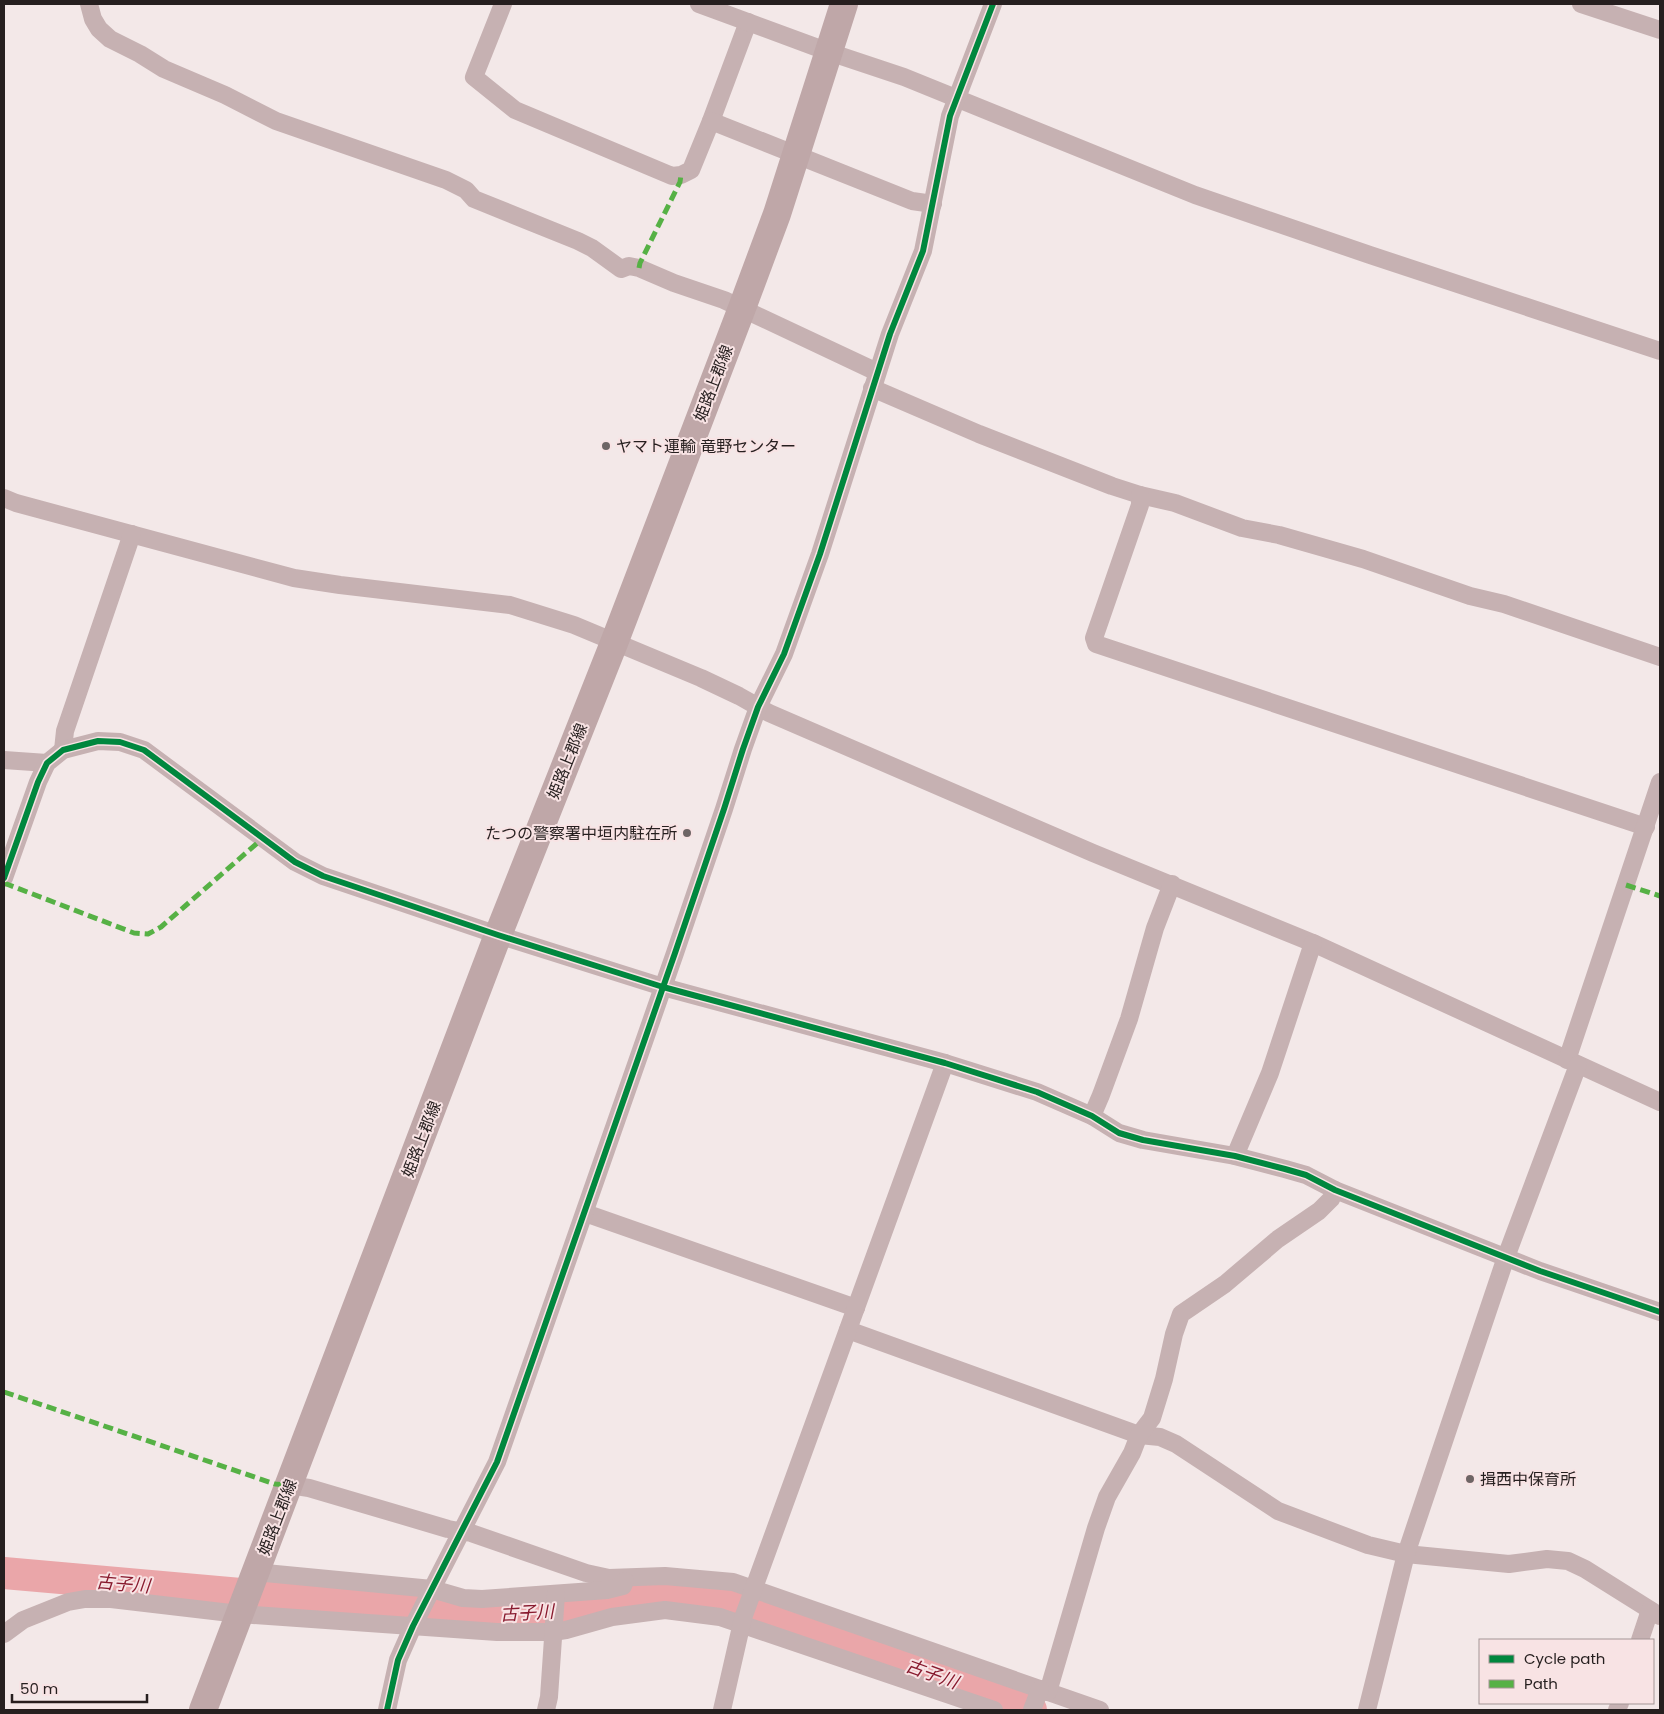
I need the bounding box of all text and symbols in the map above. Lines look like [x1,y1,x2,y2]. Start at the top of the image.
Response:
street label: 姫路上郡線 [688,342,739,425]
place label: ヤマト運輸 竜野センター [616,435,796,458]
marker: ヤマト運輸 竜野センター [600,440,612,452]
street label: 姫路上郡線 [542,720,593,803]
place label: たつの警察署中垣内駐在所 [485,822,677,845]
marker: たつの警察署中垣内駐在所 [681,827,693,839]
street label: 姫路上郡線 [396,1098,447,1181]
place label: 揖西中保育所 [1480,1468,1576,1491]
marker: 揖西中保育所 [1464,1473,1476,1485]
street label: 姫路上郡線 [252,1476,303,1559]
water label: 古子川 [95,1569,153,1598]
water label: 古子川 [499,1599,557,1626]
legend [1479,1639,1654,1704]
text: Cycle path [1524,1648,1605,1669]
water label: 古子川 [903,1653,964,1695]
scale bar [12,1672,148,1704]
text: Path [1524,1673,1558,1694]
text: 50 m [20,1678,58,1699]

